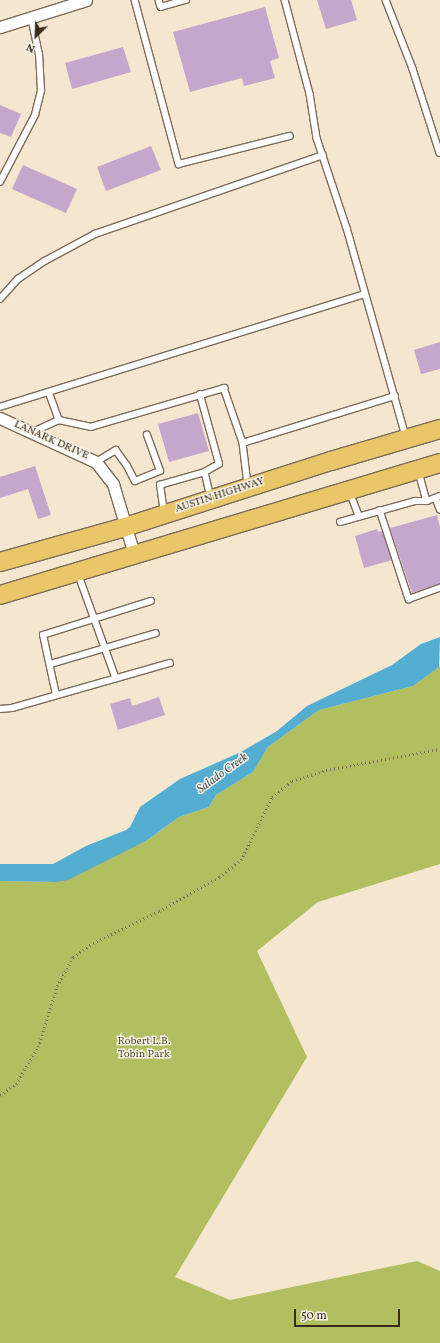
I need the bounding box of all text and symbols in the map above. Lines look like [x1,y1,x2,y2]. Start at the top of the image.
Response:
north arrow [16,16,56,56]
text: N [24,39,38,56]
street label: LANARK DRIVE [12,419,90,463]
street label: AUSTIN HIGHWAY [174,475,266,517]
water label: Salado Creek [195,751,251,797]
park label: Robert L.B. Tobin Park [117,1036,171,1062]
scale bar [296,1301,402,1327]
text: 50 m [301,1308,327,1324]

